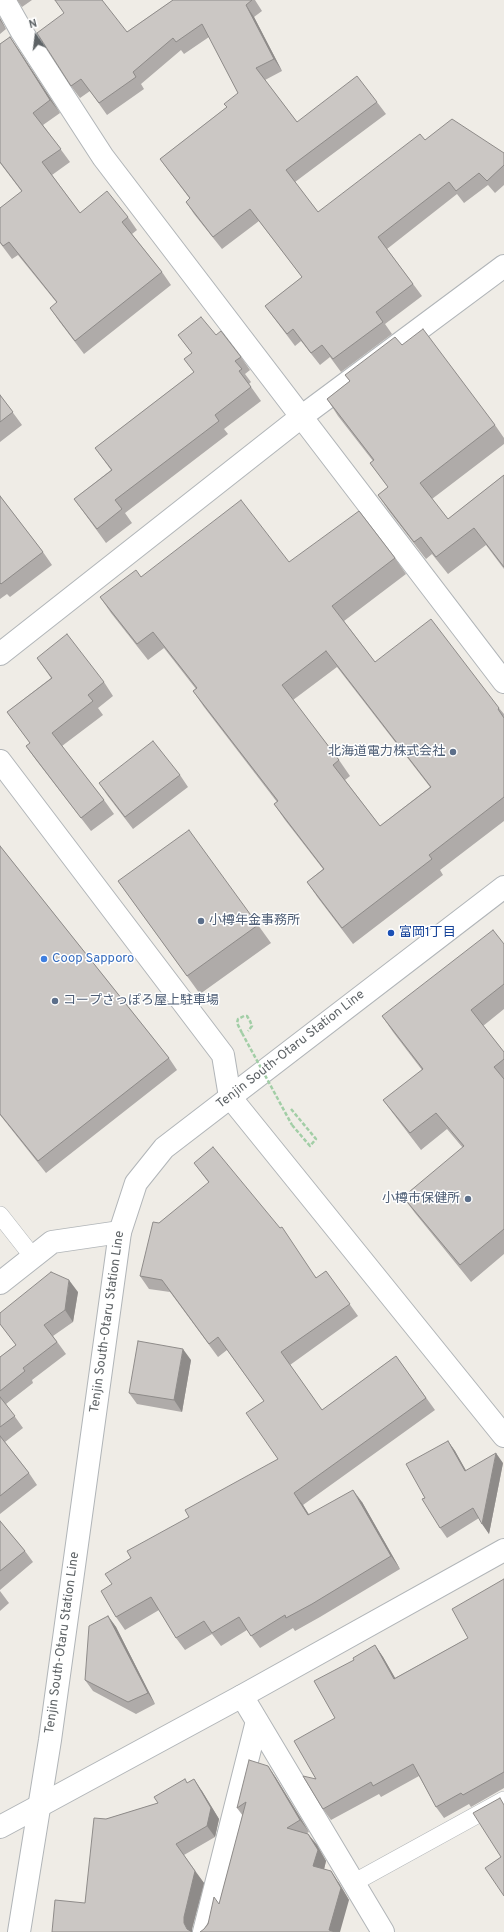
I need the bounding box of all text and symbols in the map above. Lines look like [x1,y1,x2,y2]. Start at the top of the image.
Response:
north arrow [16,16,56,56]
text: N [28,17,39,32]
place label: 北海道電力株式会社 [328,744,445,760]
marker: 北海道電力株式会社 [448,747,458,757]
place label: 小樽年金事務所 [209,913,300,929]
marker: 小樽年金事務所 [196,916,206,926]
place label: 富岡1丁目 [399,925,456,941]
marker: 富岡1丁目 [386,928,396,938]
place label: Coop Sapporo [52,951,134,967]
marker: Coop Sapporo [39,954,49,964]
street label: Tenjin South-Otaru Station Line [214,987,368,1113]
place label: コープさっぽろ屋上駐車場 [63,993,219,1009]
marker: コープさっぽろ屋上駐車場 [50,996,60,1006]
place label: 小樽市保健所 [382,1191,460,1207]
marker: 小樽市保健所 [463,1194,473,1204]
street label: Tenjin South-Otaru Station Line [87,1230,129,1414]
street label: Tenjin South-Otaru Station Line [42,1551,84,1735]

